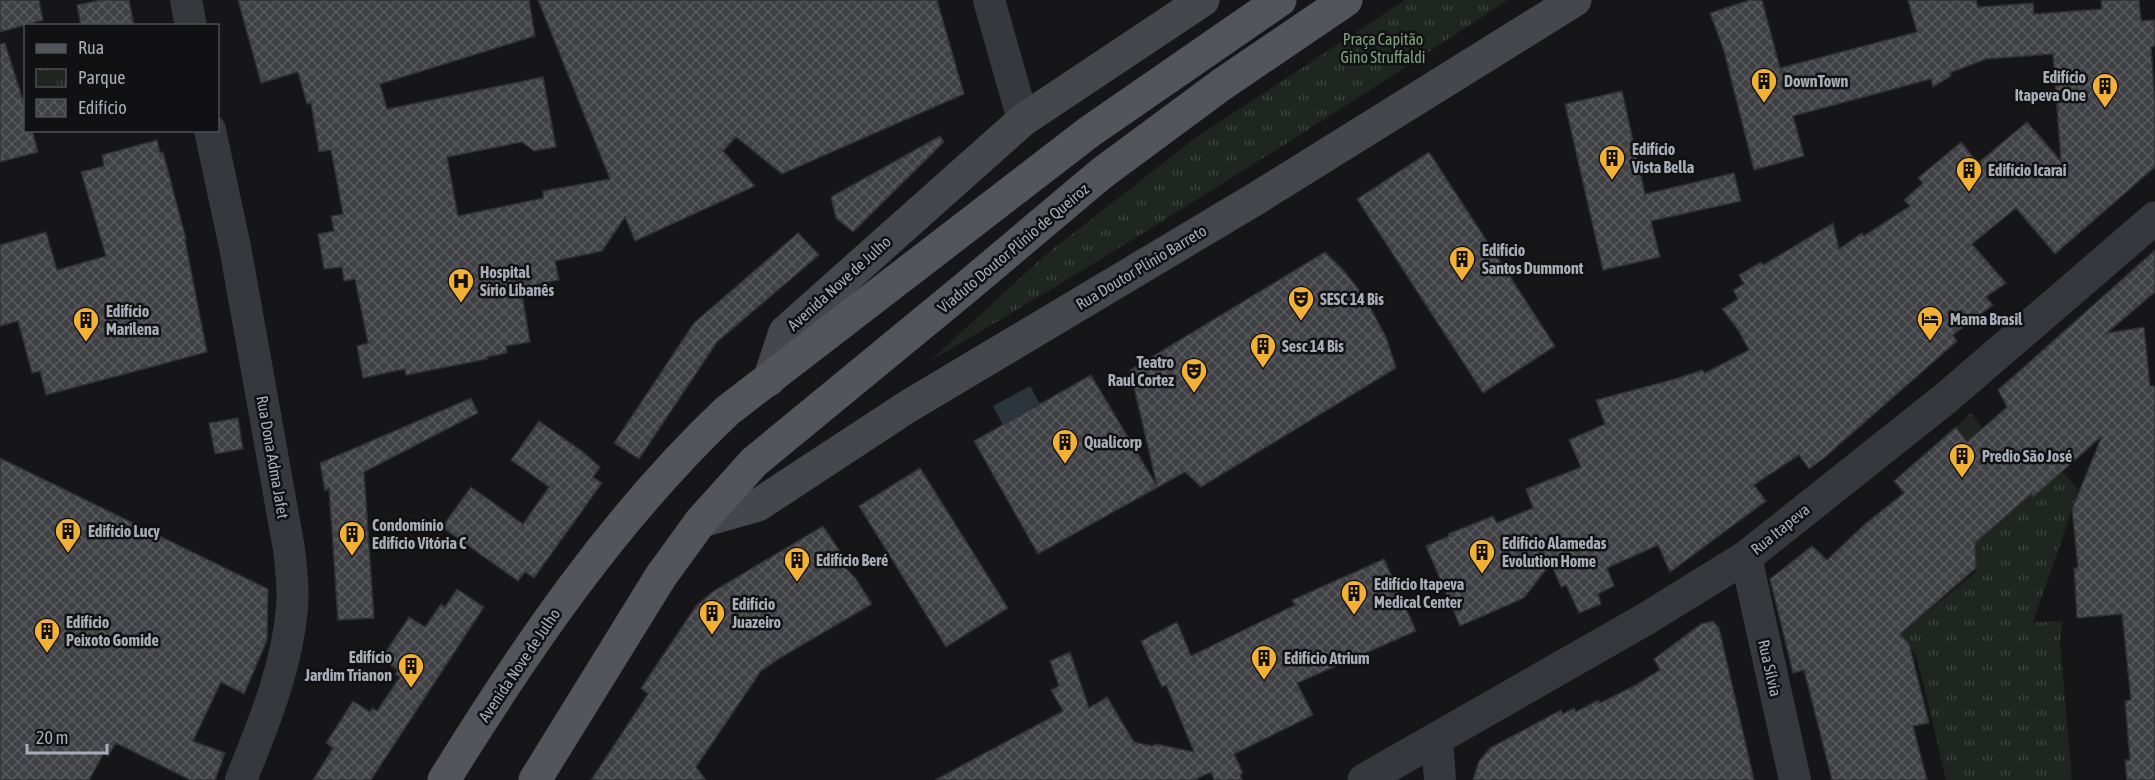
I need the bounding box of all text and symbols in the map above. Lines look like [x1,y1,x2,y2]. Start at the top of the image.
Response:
legend [24,24,219,132]
park label: Praça Capitão Gino Struffaldi [1341,30,1425,66]
text: Rua [78,37,104,58]
building icon: DownTown [1749,66,1779,104]
text: Parque [78,67,126,88]
place label: Edifício Itapeva One [2015,68,2086,104]
building icon: Edifício Itapeva One [2090,71,2120,109]
place label: DownTown [1784,72,1849,90]
text: Edifício [78,97,127,118]
place label: Edifício Vista Bella [1631,140,1694,176]
building icon: Edifício Vista Bella [1597,143,1627,181]
building icon: Edifício Icarai [1954,155,1984,193]
place label: Edifício Icarai [1988,161,2067,179]
street label: Viaduto Doutor Plínio de Queiroz [934,179,1092,316]
street label: Rua Doutor Plínio Barreto [1072,221,1210,313]
street label: Avenida Nove de Julho [784,232,894,334]
place label: Edifício Santos Dummont [1482,241,1584,277]
building icon: Edifício Santos Dummont [1447,244,1477,282]
place label: Hospital Sírio Libanês [480,263,554,299]
hospital icon: Hospital Sírio Libanês [446,266,476,304]
theatre icon: SESC 14 Bis [1286,284,1316,322]
place label: SESC 14 Bis [1320,290,1384,308]
place label: Edifício Marilena [106,302,159,338]
hotel icon: Mama Brasil [1915,304,1945,342]
building icon: Edifício Marilena [71,305,101,343]
place label: Mama Brasil [1950,310,2023,328]
building icon: Sesc 14 Bis [1248,331,1278,369]
place label: Sesc 14 Bis [1282,337,1344,355]
place label: Teatro Raul Cortez [1108,353,1174,389]
theatre icon: Teatro Raul Cortez [1179,356,1209,394]
street label: Rua Dona Adma Jafet [253,394,293,520]
building icon: Qualicorp [1050,427,1080,465]
place label: Qualicorp [1084,433,1143,451]
building icon: Predio São José [1947,441,1977,479]
place label: Predio São José [1982,447,2072,465]
street label: Rua Itapeva [1747,500,1814,559]
building icon: Edifício Lucy [53,516,83,554]
place label: Condomínio Edifício Vitória C [372,516,467,552]
building icon: Condomínio Edifício Vitória C [337,519,367,557]
place label: Edifício Lucy [88,522,160,540]
place label: Edifício Alamedas Evolution Home [1502,534,1607,570]
building icon: Edifício Alamedas Evolution Home [1467,537,1497,575]
building icon: Edifício Beré [782,545,812,583]
place label: Edifício Beré [816,551,888,569]
place label: Edifício Itapeva Medical Center [1374,575,1464,611]
building icon: Edifício Itapeva Medical Center [1339,578,1369,616]
place label: Edifício Juazeiro [731,595,782,631]
building icon: Edifício Juazeiro [697,598,727,636]
street label: Avenida Nove de Julho [475,605,563,725]
place label: Edifício Peixoto Gomide [66,613,159,649]
building icon: Edifício Peixoto Gomide [32,616,62,654]
street label: Rua Sílvia [1755,638,1785,698]
building icon: Edifício Atrium [1249,643,1279,681]
place label: Edifício Jardim Trianon [304,648,392,684]
place label: Edifício Atrium [1284,649,1370,667]
building icon: Edifício Jardim Trianon [396,651,426,689]
scale bar [27,717,106,755]
text: 20 m [36,727,68,748]

